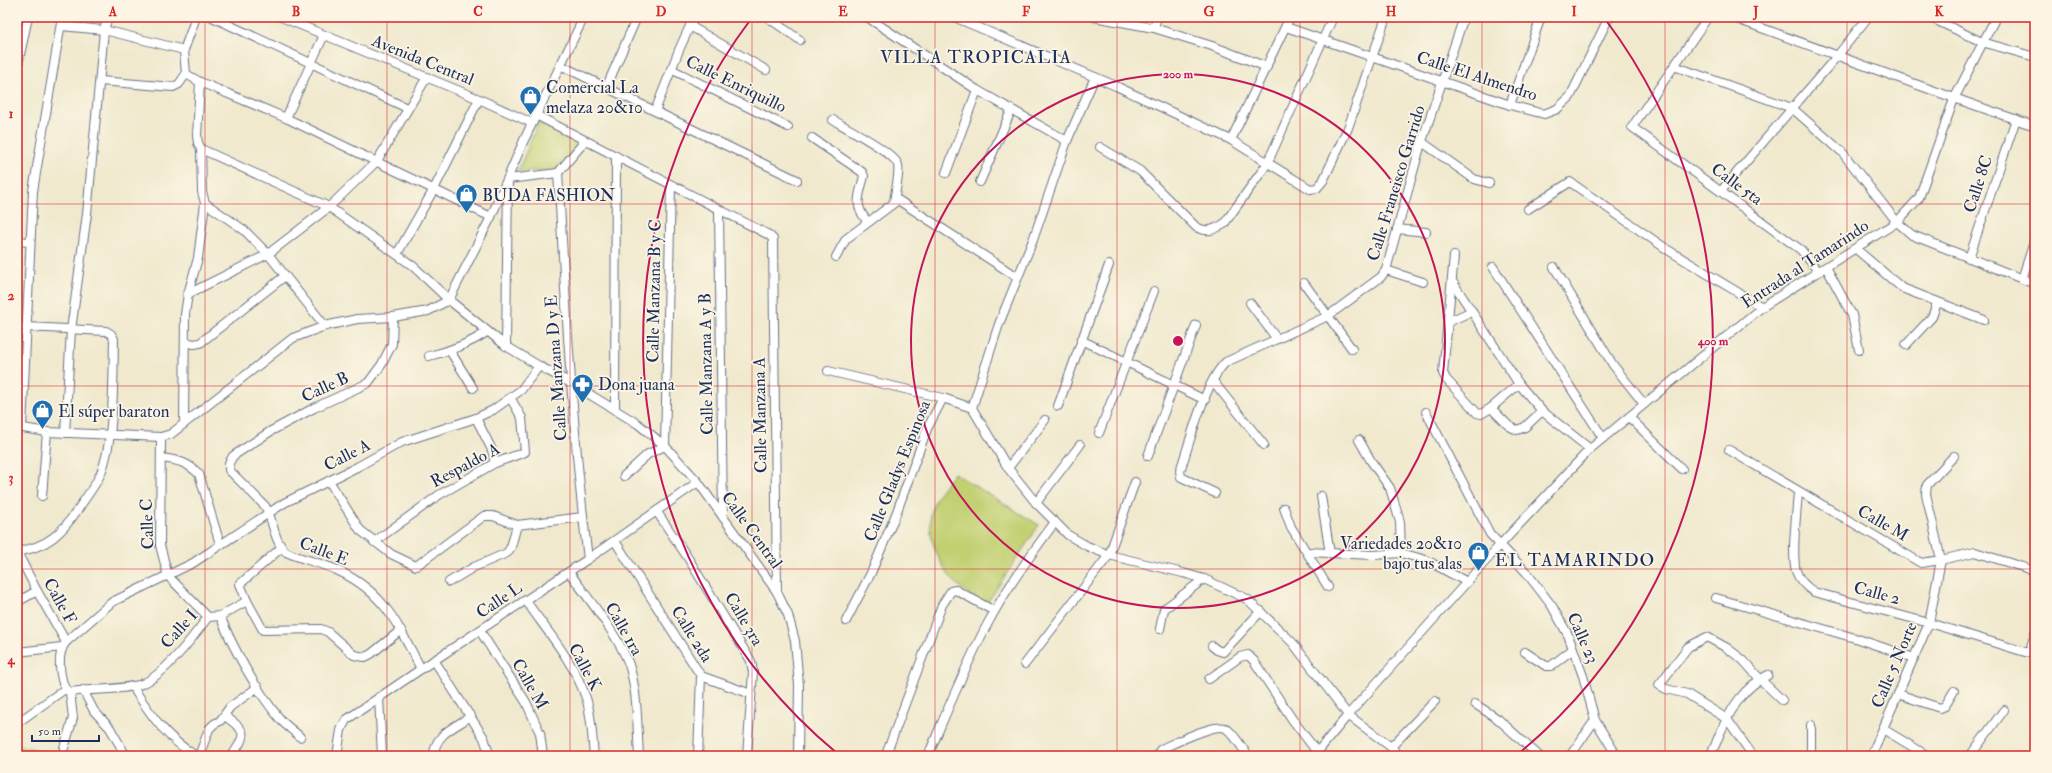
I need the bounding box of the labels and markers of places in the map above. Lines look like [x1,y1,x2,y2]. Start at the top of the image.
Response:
place label: Comercial La melaza 20&10 [546,77,643,118]
shop icon: Comercial La melaza 20&10 [518,84,544,117]
shop icon: BUDA FASHION [453,182,479,215]
place label: BUDA FASHION [482,185,616,206]
centre of rings [1171,334,1185,348]
pharmacy icon: Dona juana [570,371,596,404]
place label: Dona juana [598,374,676,395]
shop icon: El súper baraton [30,398,56,431]
place label: El súper baraton [58,401,170,423]
place label: Variedades 20&10 bajo tus alas [1340,533,1462,574]
shop icon: Variedades 20&10 bajo tus alas [1465,540,1491,573]

